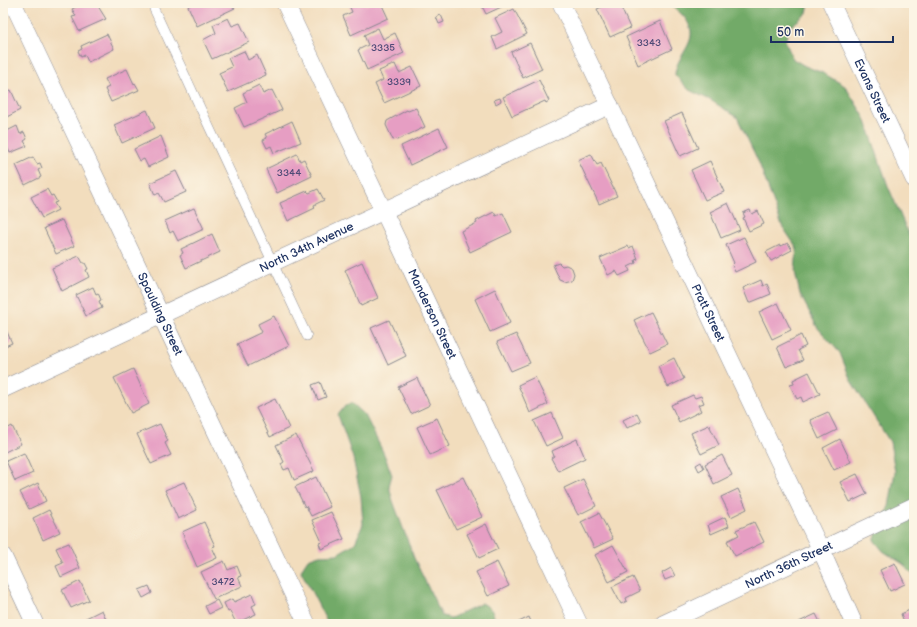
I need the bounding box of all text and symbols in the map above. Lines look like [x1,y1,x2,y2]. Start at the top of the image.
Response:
scale bar [771,18,893,44]
text: 50 m [777,25,804,40]
house number: 3343 [637,37,661,49]
house number: 3335 [371,42,395,54]
street label: Evans Street [851,56,894,125]
house number: 3339 [387,76,411,88]
house number: 3344 [277,167,301,179]
street label: North 34th Avenue [257,219,356,276]
street label: Manderson Street [404,266,460,362]
street label: Spaulding Street [134,270,186,358]
street label: Pratt Street [688,282,728,344]
street label: North 36th Street [743,538,835,592]
house number: 3472 [211,576,235,588]

